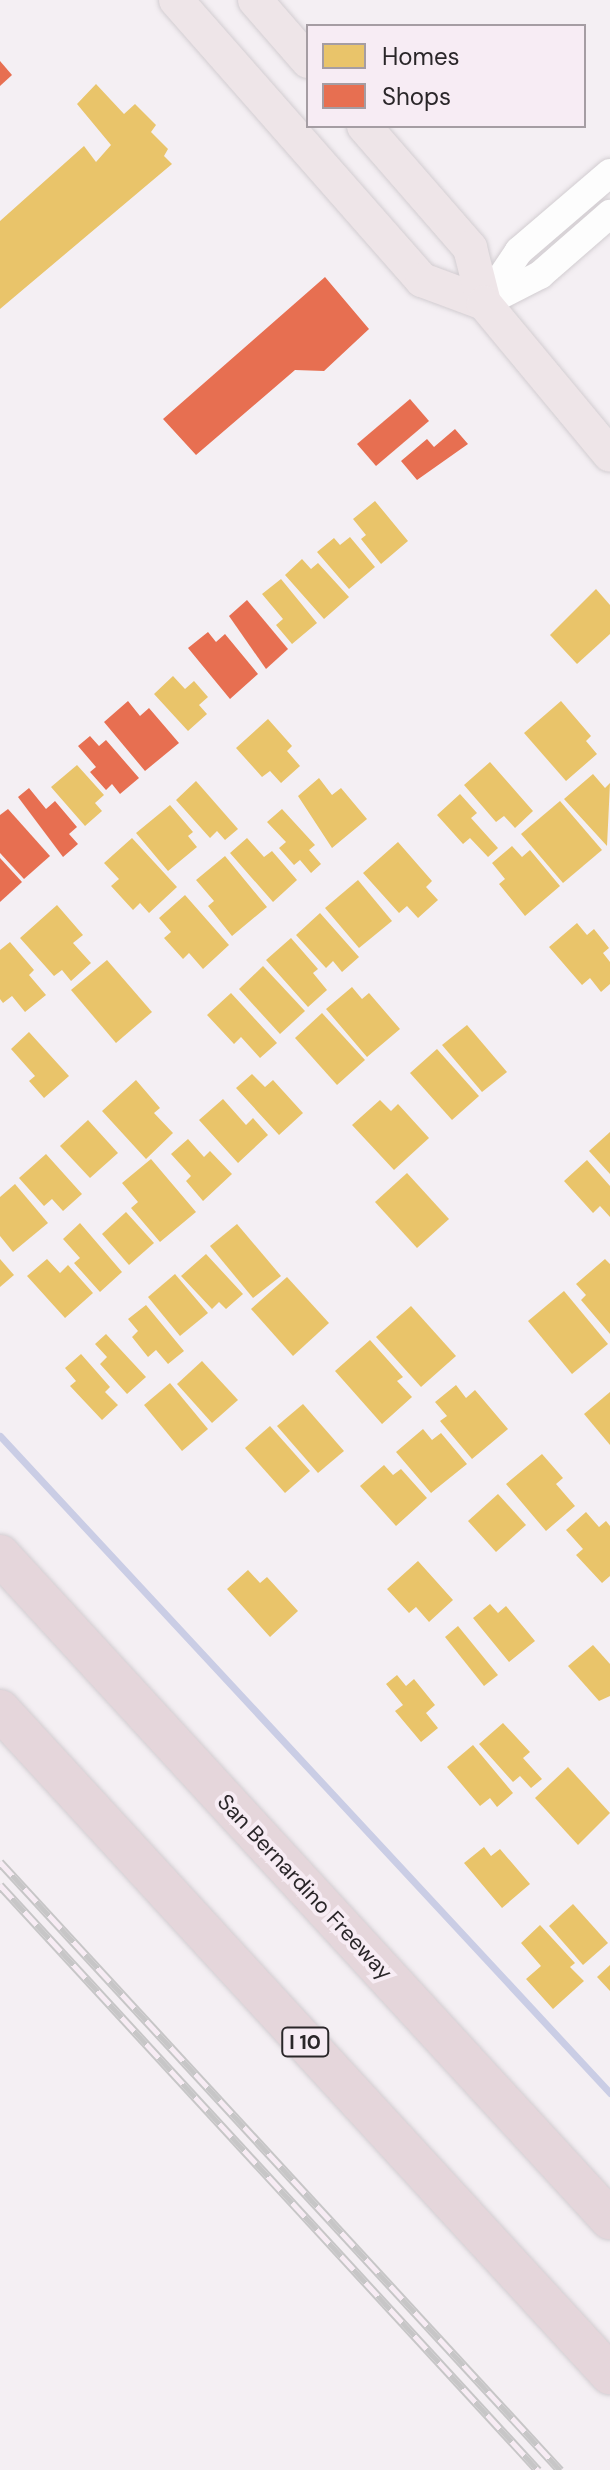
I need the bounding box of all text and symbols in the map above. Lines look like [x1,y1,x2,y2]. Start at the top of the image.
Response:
legend [306,24,586,128]
text: Homes [382,41,460,72]
text: Shops [382,81,451,112]
street label: San Bernardino Freeway [212,1789,398,1985]
road number: I 10 [281,2026,329,2058]

